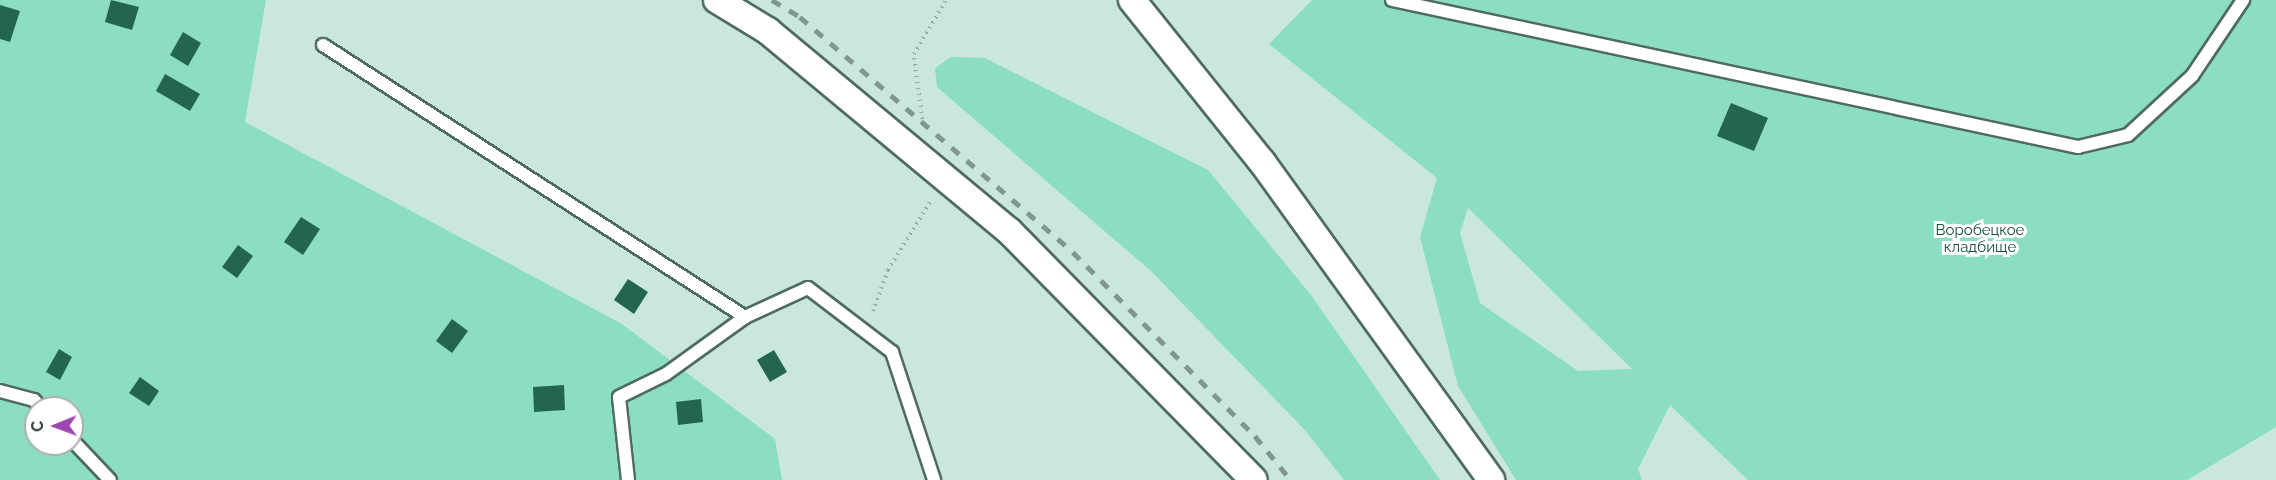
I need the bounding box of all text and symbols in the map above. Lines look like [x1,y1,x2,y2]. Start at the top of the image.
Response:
park label: Воробецкое кладбище [1936,221,2024,256]
north arrow [24,396,84,456]
text: С [28,421,47,432]

